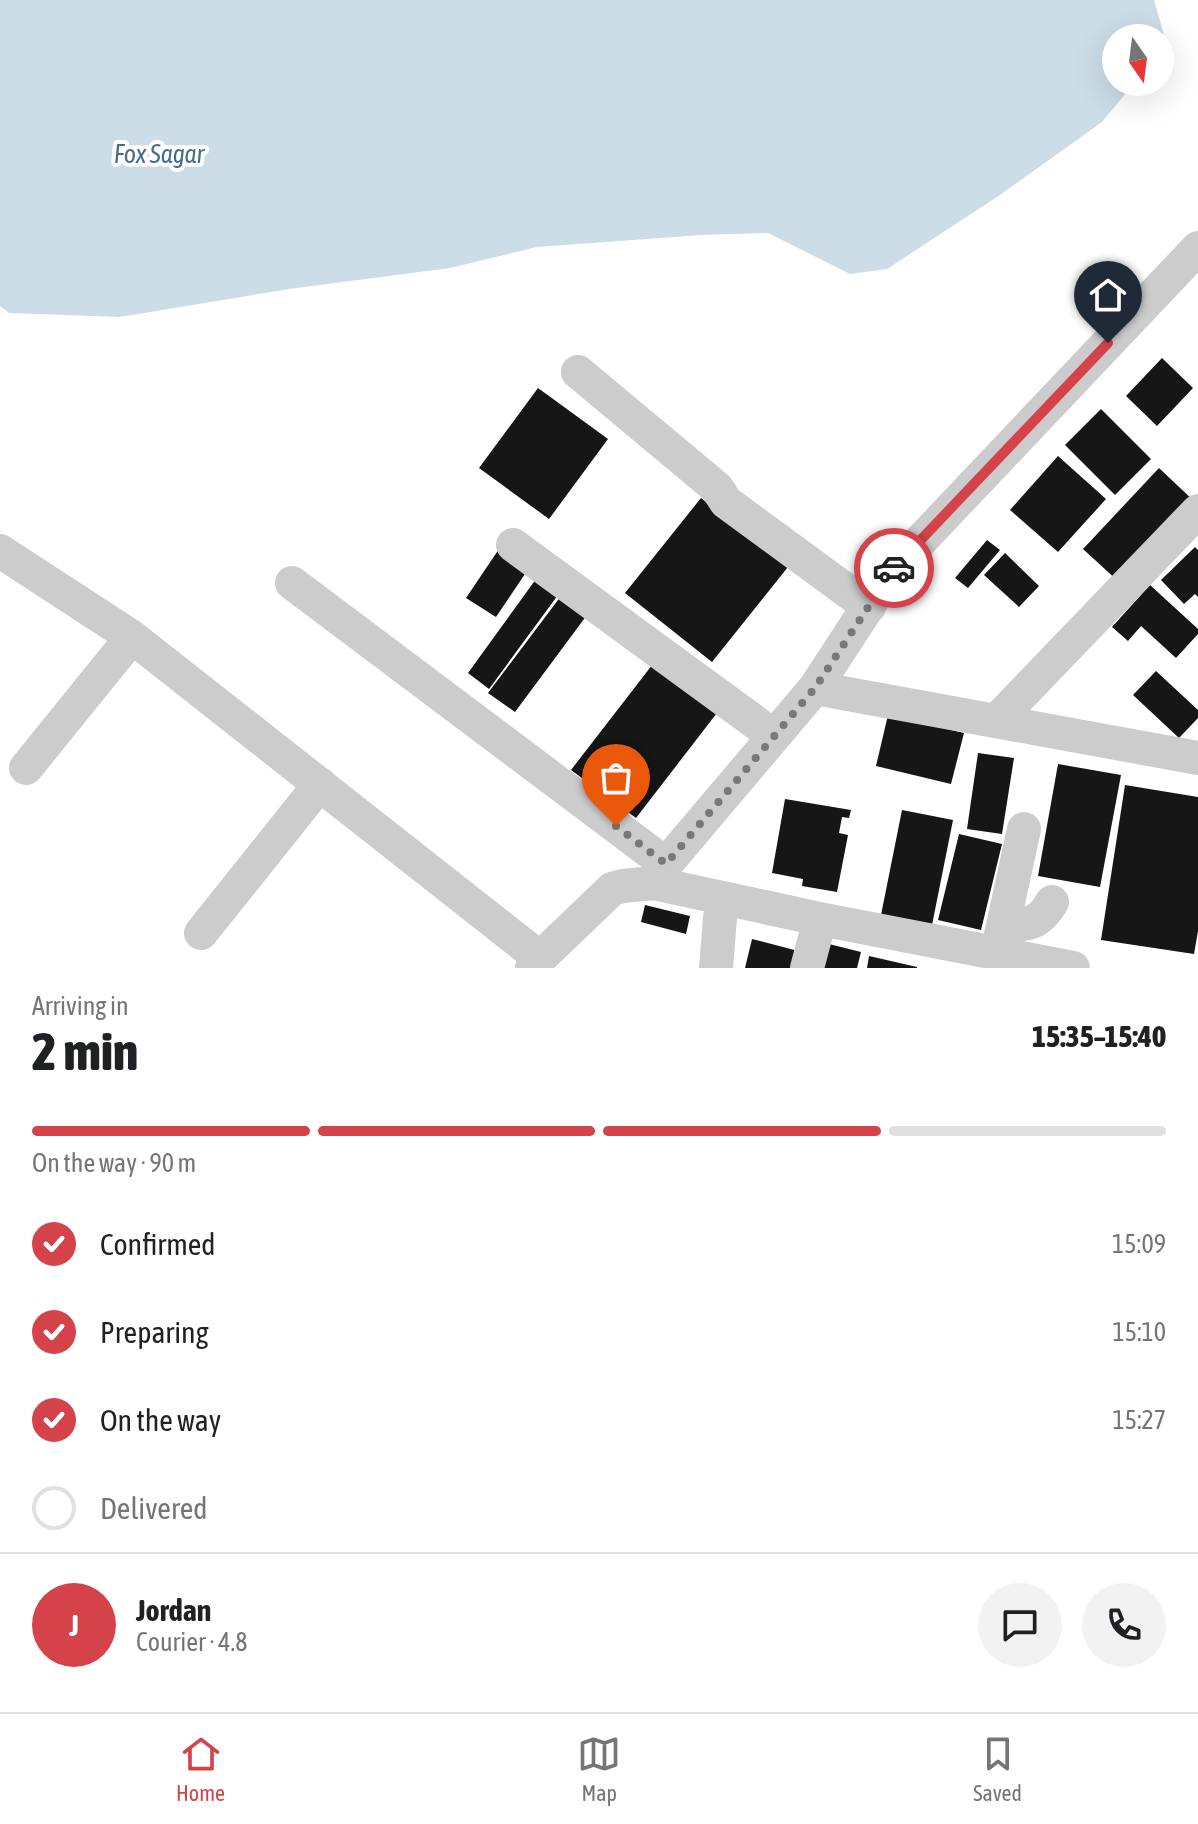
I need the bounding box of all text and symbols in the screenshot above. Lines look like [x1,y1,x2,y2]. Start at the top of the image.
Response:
north arrow [1102,24,1174,96]
map controls [1102,24,1174,96]
water label: Fox Sagar [114,139,206,169]
pin [1074,261,1142,343]
icon: home [1086,273,1130,317]
courier [854,528,934,608]
icon: car [872,546,916,590]
pin [582,744,650,826]
icon: bag [594,756,638,800]
text: Arriving in [32,991,129,1021]
text: 15:35–15:40 [1032,1019,1166,1053]
text: 2 min [32,1021,138,1081]
text: On the way · 90 m [32,1148,196,1178]
icon: check [32,1222,76,1266]
text: Confirmed [100,1227,215,1261]
text: 15:09 [1112,1229,1166,1259]
icon: check [32,1310,76,1354]
text: Preparing [100,1315,209,1349]
text: 15:10 [1112,1317,1166,1347]
icon: check [32,1398,76,1442]
text: On the way [100,1403,221,1437]
text: 15:27 [1112,1405,1166,1435]
text: Delivered [100,1491,208,1525]
button: chat [978,1583,1062,1667]
button: phone [1082,1583,1166,1667]
text: Jordan [136,1593,211,1627]
text: J [69,1608,79,1642]
text: Courier · 4.8 [136,1627,247,1657]
tab: Home [176,1732,225,1806]
tab: Map [577,1732,621,1806]
tab: Saved [973,1732,1022,1806]

